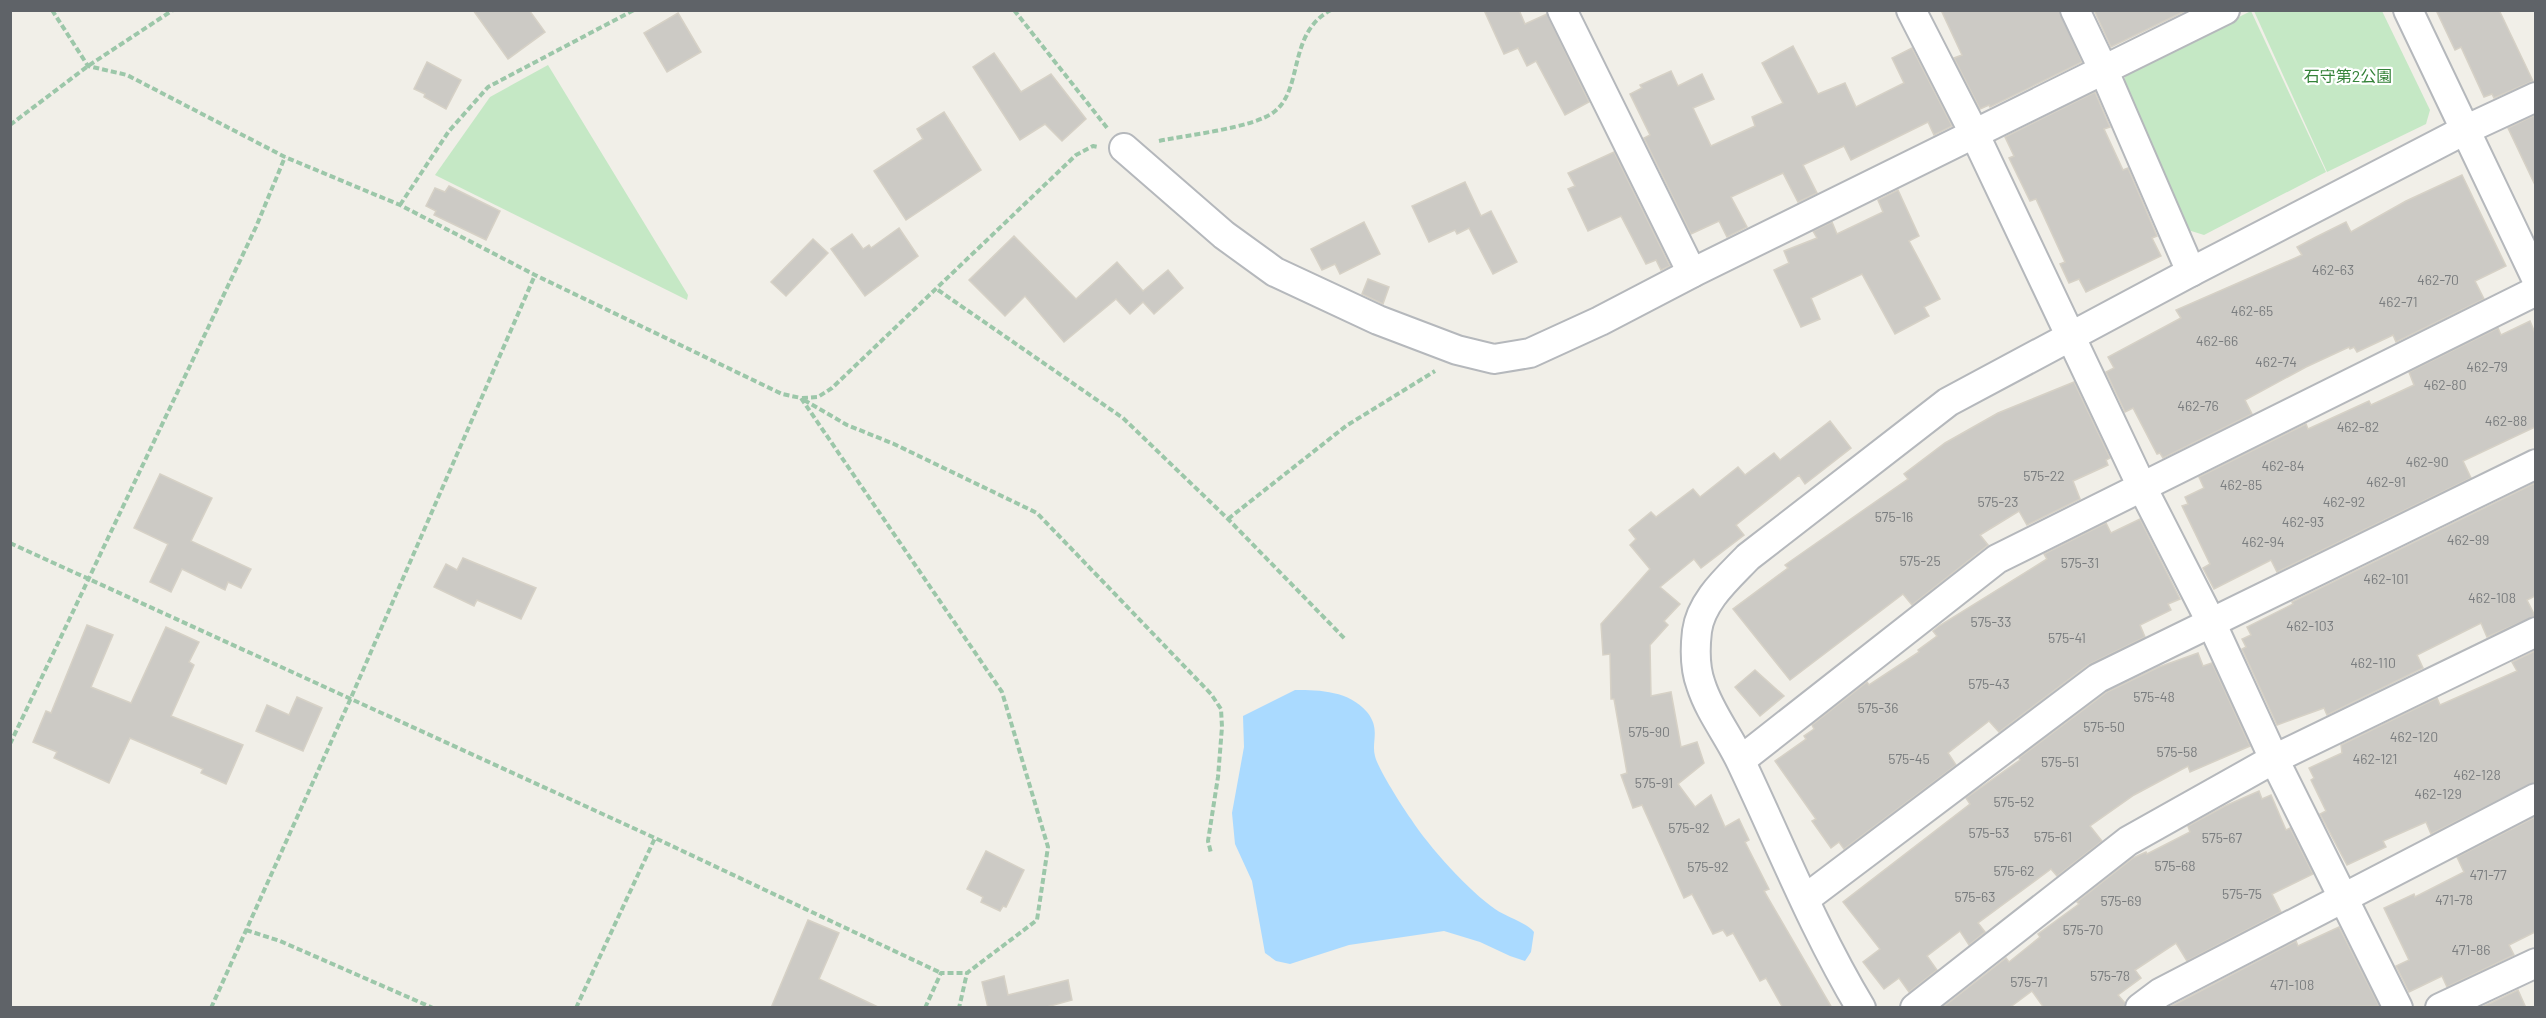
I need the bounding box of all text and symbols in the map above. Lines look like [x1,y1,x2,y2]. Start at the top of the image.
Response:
park label: 石守第2公園 [2304,66,2392,85]
house number: 462-63 [2312,261,2354,278]
house number: 462-70 [2417,271,2459,288]
house number: 462-71 [2378,293,2418,310]
house number: 462-65 [2231,302,2273,319]
house number: 462-66 [2196,332,2238,349]
house number: 462-74 [2255,353,2297,370]
house number: 462-79 [2466,358,2508,375]
house number: 462-80 [2423,376,2467,393]
house number: 462-76 [2177,397,2219,414]
house number: 462-88 [2485,412,2527,429]
house number: 462-82 [2337,418,2379,435]
house number: 462-90 [2405,453,2449,470]
house number: 462-84 [2262,457,2304,474]
house number: 575-22 [2023,467,2065,484]
house number: 462-91 [2366,473,2406,490]
house number: 462-85 [2220,476,2262,493]
house number: 575-23 [1977,493,2019,510]
house number: 462-92 [2323,493,2365,510]
house number: 575-16 [1875,508,1913,525]
house number: 462-93 [2282,513,2324,530]
house number: 462-99 [2447,531,2489,548]
house number: 462-94 [2242,533,2284,550]
house number: 575-25 [1899,552,1941,569]
house number: 575-31 [2061,554,2099,571]
house number: 462-101 [2363,570,2409,587]
house number: 462-108 [2468,589,2516,606]
house number: 575-33 [1971,613,2011,630]
house number: 462-103 [2286,617,2334,634]
house number: 575-41 [2048,629,2086,646]
house number: 462-110 [2350,654,2396,671]
house number: 575-43 [1968,675,2010,692]
house number: 575-48 [2133,688,2175,705]
house number: 575-36 [1858,699,1898,716]
house number: 575-50 [2083,718,2125,735]
house number: 575-90 [1628,723,1670,740]
house number: 462-120 [2390,728,2438,745]
house number: 575-58 [2156,743,2198,760]
house number: 575-45 [1888,750,1930,767]
house number: 462-121 [2352,750,2398,767]
house number: 575-51 [2041,753,2079,770]
house number: 462-128 [2453,766,2501,783]
house number: 575-91 [1635,774,1673,791]
house number: 462-129 [2414,785,2462,802]
house number: 575-52 [1993,793,2035,810]
house number: 575-92 [1668,819,1710,836]
house number: 575-53 [1969,824,2009,841]
house number: 575-61 [2034,828,2072,845]
house number: 575-67 [2202,829,2243,846]
house number: 575-68 [2154,857,2196,874]
house number: 575-92 [1687,858,1729,875]
house number: 575-62 [1993,862,2035,879]
house number: 471-77 [2469,866,2507,883]
house number: 575-75 [2222,885,2262,902]
house number: 575-63 [1955,888,1995,905]
house number: 471-78 [2435,891,2473,908]
house number: 575-69 [2100,892,2142,909]
house number: 575-70 [2063,921,2103,938]
house number: 471-86 [2452,941,2490,958]
house number: 575-78 [2090,967,2130,984]
house number: 575-71 [2010,973,2048,990]
house number: 471-108 [2270,976,2314,993]

